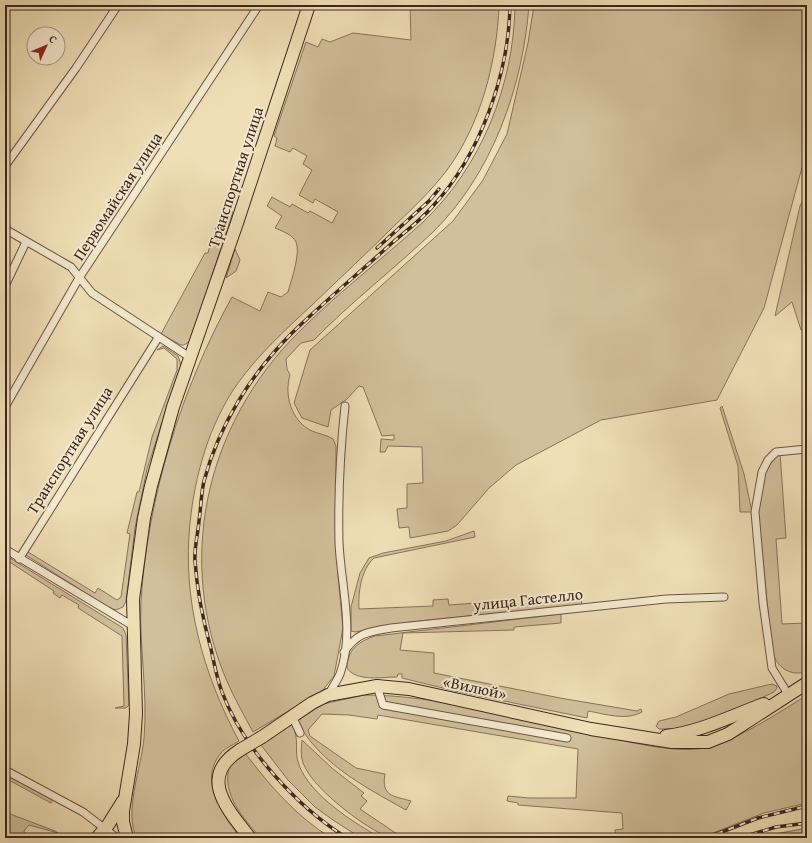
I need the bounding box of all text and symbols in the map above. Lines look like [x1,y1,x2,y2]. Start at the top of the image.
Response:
north arrow [26,26,66,66]
text: С [45,31,61,47]
street label: Транспортная улица [201,103,269,251]
street label: Первомайская улица [66,127,168,265]
street label: Транспортная улица [20,381,118,519]
street label: улица Гастелло [471,581,584,617]
street label: «Вилюй» [441,669,509,705]

